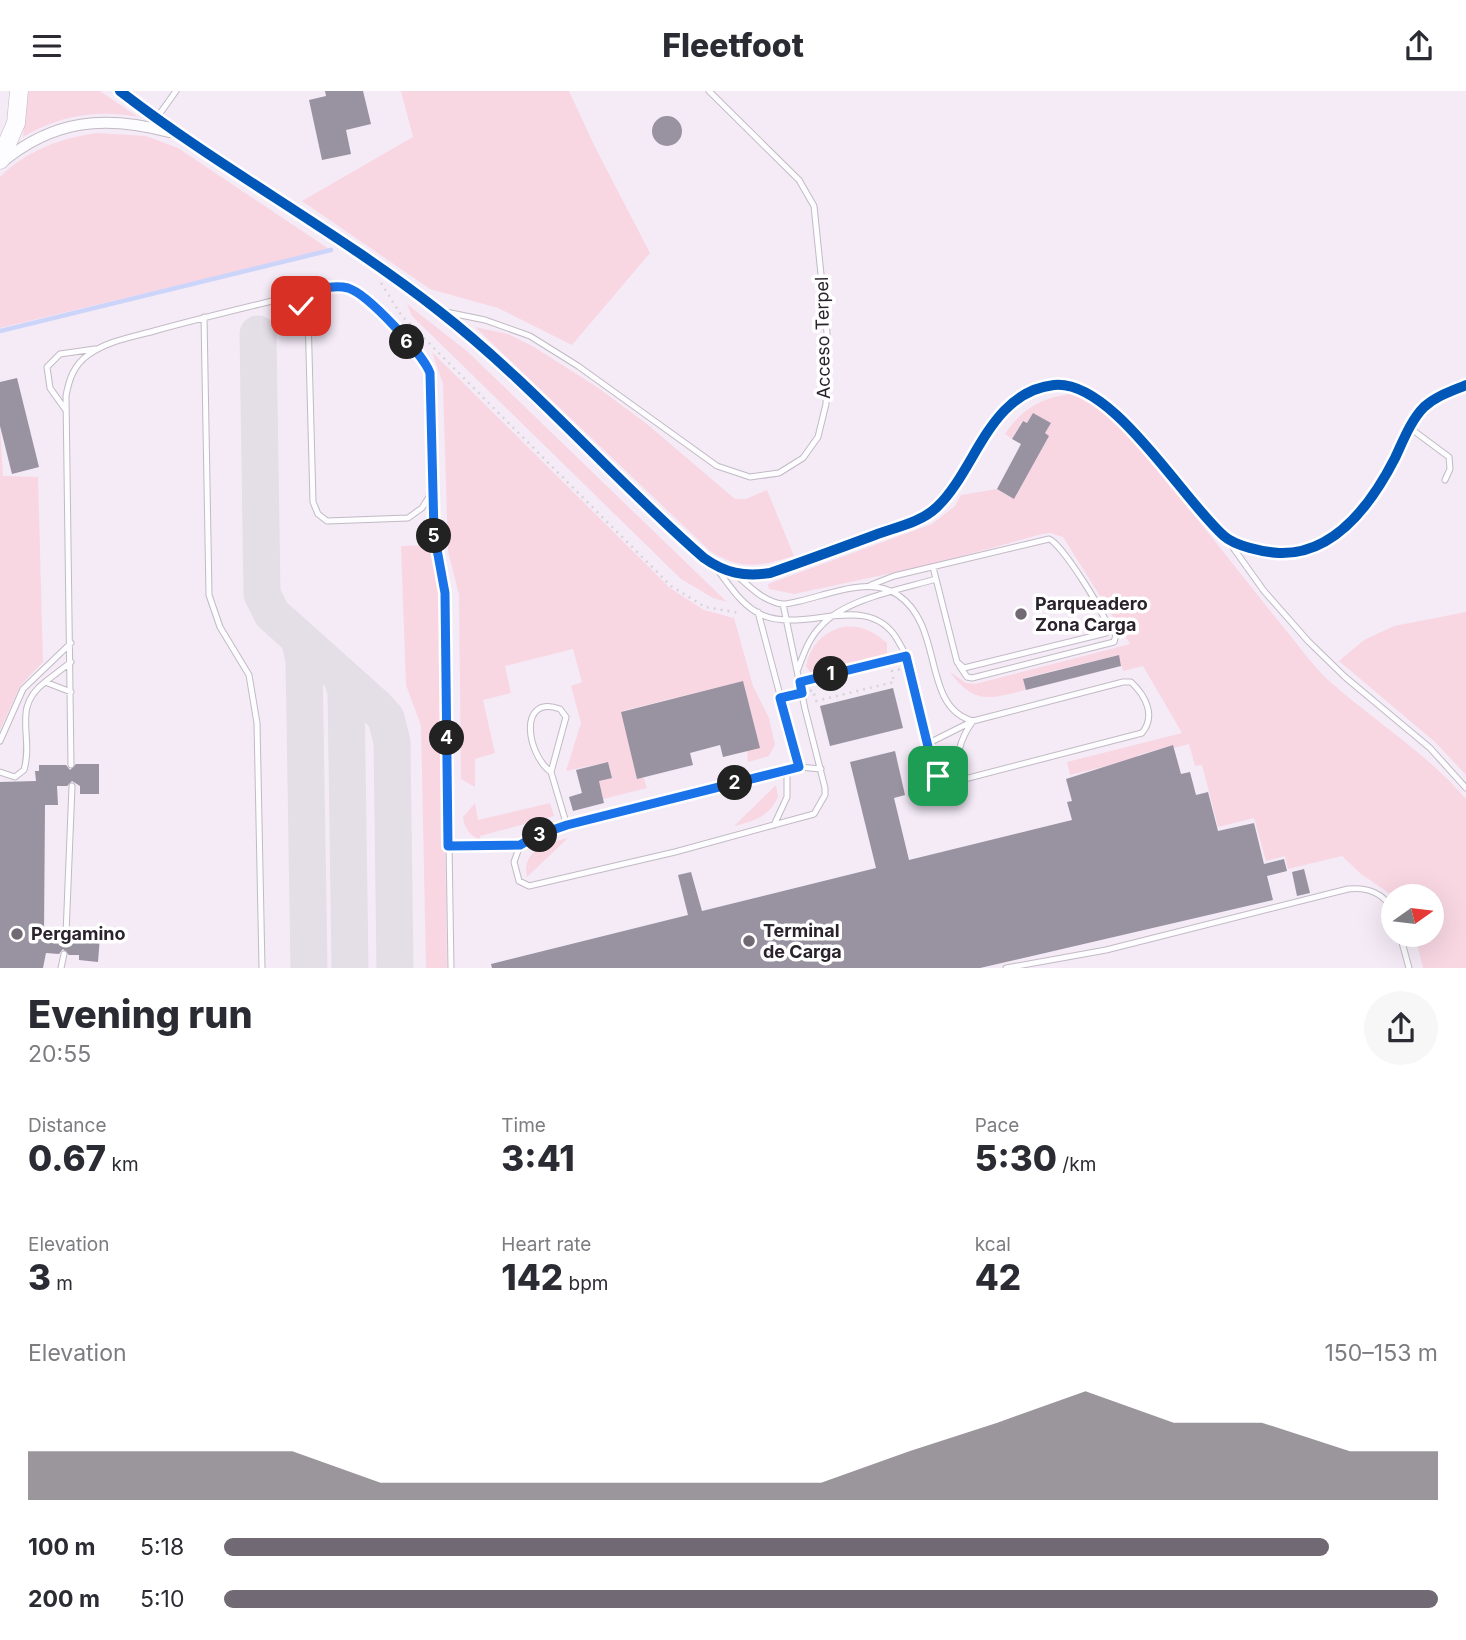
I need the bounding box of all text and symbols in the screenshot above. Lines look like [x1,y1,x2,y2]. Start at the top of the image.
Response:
text: Fleetfoot [662,26,804,65]
icon: menu [28,27,66,65]
icon: share [1400,27,1438,65]
pin [271,276,331,336]
street label: Acceso Terpel [811,277,834,399]
icon: check [282,287,320,325]
pin: 6 [390,324,424,359]
text: 6 [400,330,413,353]
pin: 5 [416,519,452,553]
text: 5 [427,524,440,547]
place label: Parqueadero Zona Carga [1035,593,1148,635]
marker: Parqueadero Zona Carga [1013,606,1029,622]
pin: 1 [814,657,848,691]
text: 1 [826,662,835,685]
pin: 4 [430,721,464,755]
text: 4 [440,726,453,749]
pin [908,746,968,806]
icon: arrive [919,757,957,795]
pin: 2 [718,765,752,801]
text: 2 [729,771,740,794]
pin: 3 [522,817,558,853]
text: 3 [533,823,546,846]
north arrow [1381,884,1444,947]
map controls [1381,884,1444,947]
place label: Terminal de Carga [763,920,842,962]
place label: Pergamino [31,923,126,944]
marker: Pergamino [9,926,25,942]
marker: Terminal de Carga [741,933,757,949]
text: Evening run [28,991,253,1037]
button: share [1364,991,1438,1065]
text: 20:55 [28,1040,91,1068]
text: Distance [28,1114,106,1137]
text: Time [501,1114,546,1137]
text: Pace [975,1114,1019,1137]
text: 0.67 [28,1137,106,1179]
text: 3:41 [501,1137,575,1179]
text: 5:30 [975,1137,1057,1179]
text: km [106,1153,139,1176]
text: /km [1057,1153,1096,1176]
text: Elevation [28,1233,109,1256]
text: Heart rate [501,1233,591,1256]
text: kcal [975,1233,1011,1256]
text: 3 [28,1256,51,1298]
text: 142 [501,1256,563,1298]
text: 42 [975,1256,1021,1298]
text: m [51,1272,73,1295]
text: bpm [563,1272,608,1295]
text: Elevation [28,1339,127,1367]
text: 150–153 m [1324,1339,1438,1367]
text: 100 m [28,1533,95,1561]
text: 5:18 [140,1533,184,1561]
text: 200 m [28,1585,100,1613]
text: 5:10 [140,1585,184,1613]

